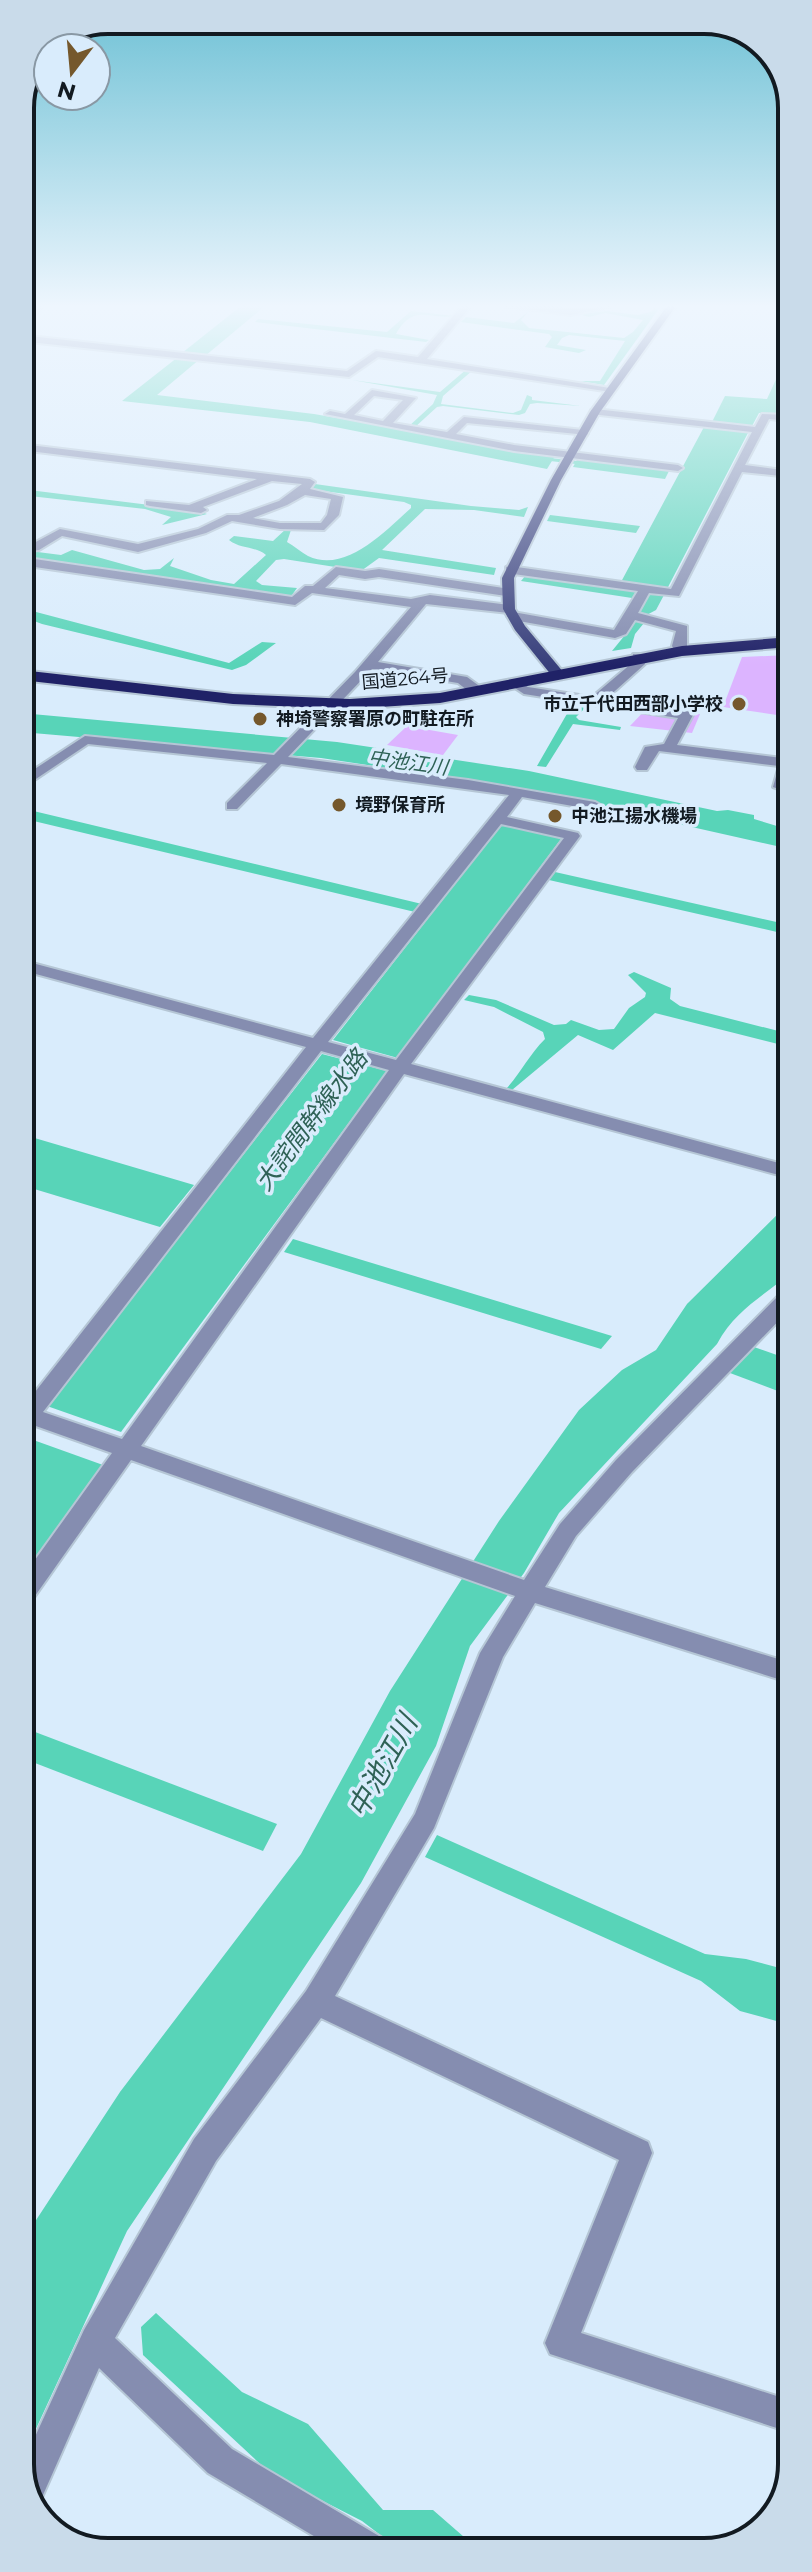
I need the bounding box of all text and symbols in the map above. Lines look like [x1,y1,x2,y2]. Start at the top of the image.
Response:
north arrow [32,32,112,112]
text: N [54,75,79,106]
street label: 国道264号 [361,664,449,694]
place label: 市立千代田西部小学校 [543,693,723,715]
marker: 市立千代田西部小学校 [730,695,748,713]
place label: 神埼警察署原の町駐在所 [276,708,474,730]
marker: 神埼警察署原の町駐在所 [251,710,269,728]
water label: 中池江川 [367,745,451,780]
place label: 境野保育所 [355,794,445,816]
marker: 境野保育所 [330,796,348,814]
place label: 中池江揚水機場 [571,805,697,827]
marker: 中池江揚水機場 [546,807,564,825]
water label: 大詫間幹線水路 [249,1043,374,1196]
water label: 中池江川 [340,1706,425,1823]

